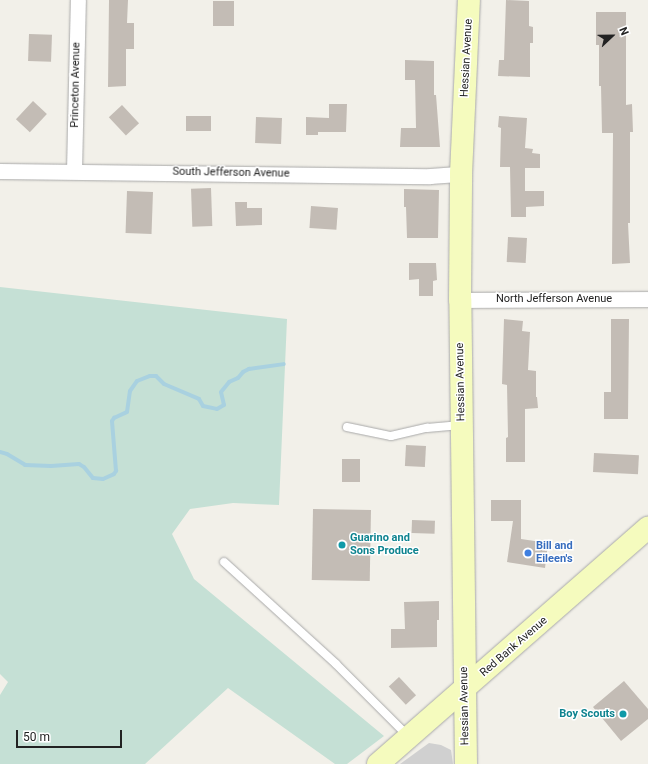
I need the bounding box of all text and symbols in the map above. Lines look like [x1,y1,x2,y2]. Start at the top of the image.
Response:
north arrow [592,16,632,56]
street label: Hessian Avenue [458,18,476,98]
text: N [616,25,631,37]
street label: Princeton Avenue [69,42,83,128]
street label: South Jefferson Avenue [172,165,290,181]
street label: North Jefferson Avenue [496,292,612,306]
street label: Hessian Avenue [454,343,468,421]
place label: Guarino and Sons Produce [350,532,419,558]
marker: Guarino and Sons Produce [337,540,347,550]
place label: Bill and Eileen's [536,540,573,566]
marker: Bill and Eileen's [523,548,533,558]
street label: Red Bank Avenue [478,614,550,680]
street label: Hessian Avenue [458,667,472,745]
place label: Boy Scouts [559,707,615,721]
marker: Boy Scouts [618,709,628,719]
scale bar [18,722,124,748]
text: 50 m [23,730,50,744]

